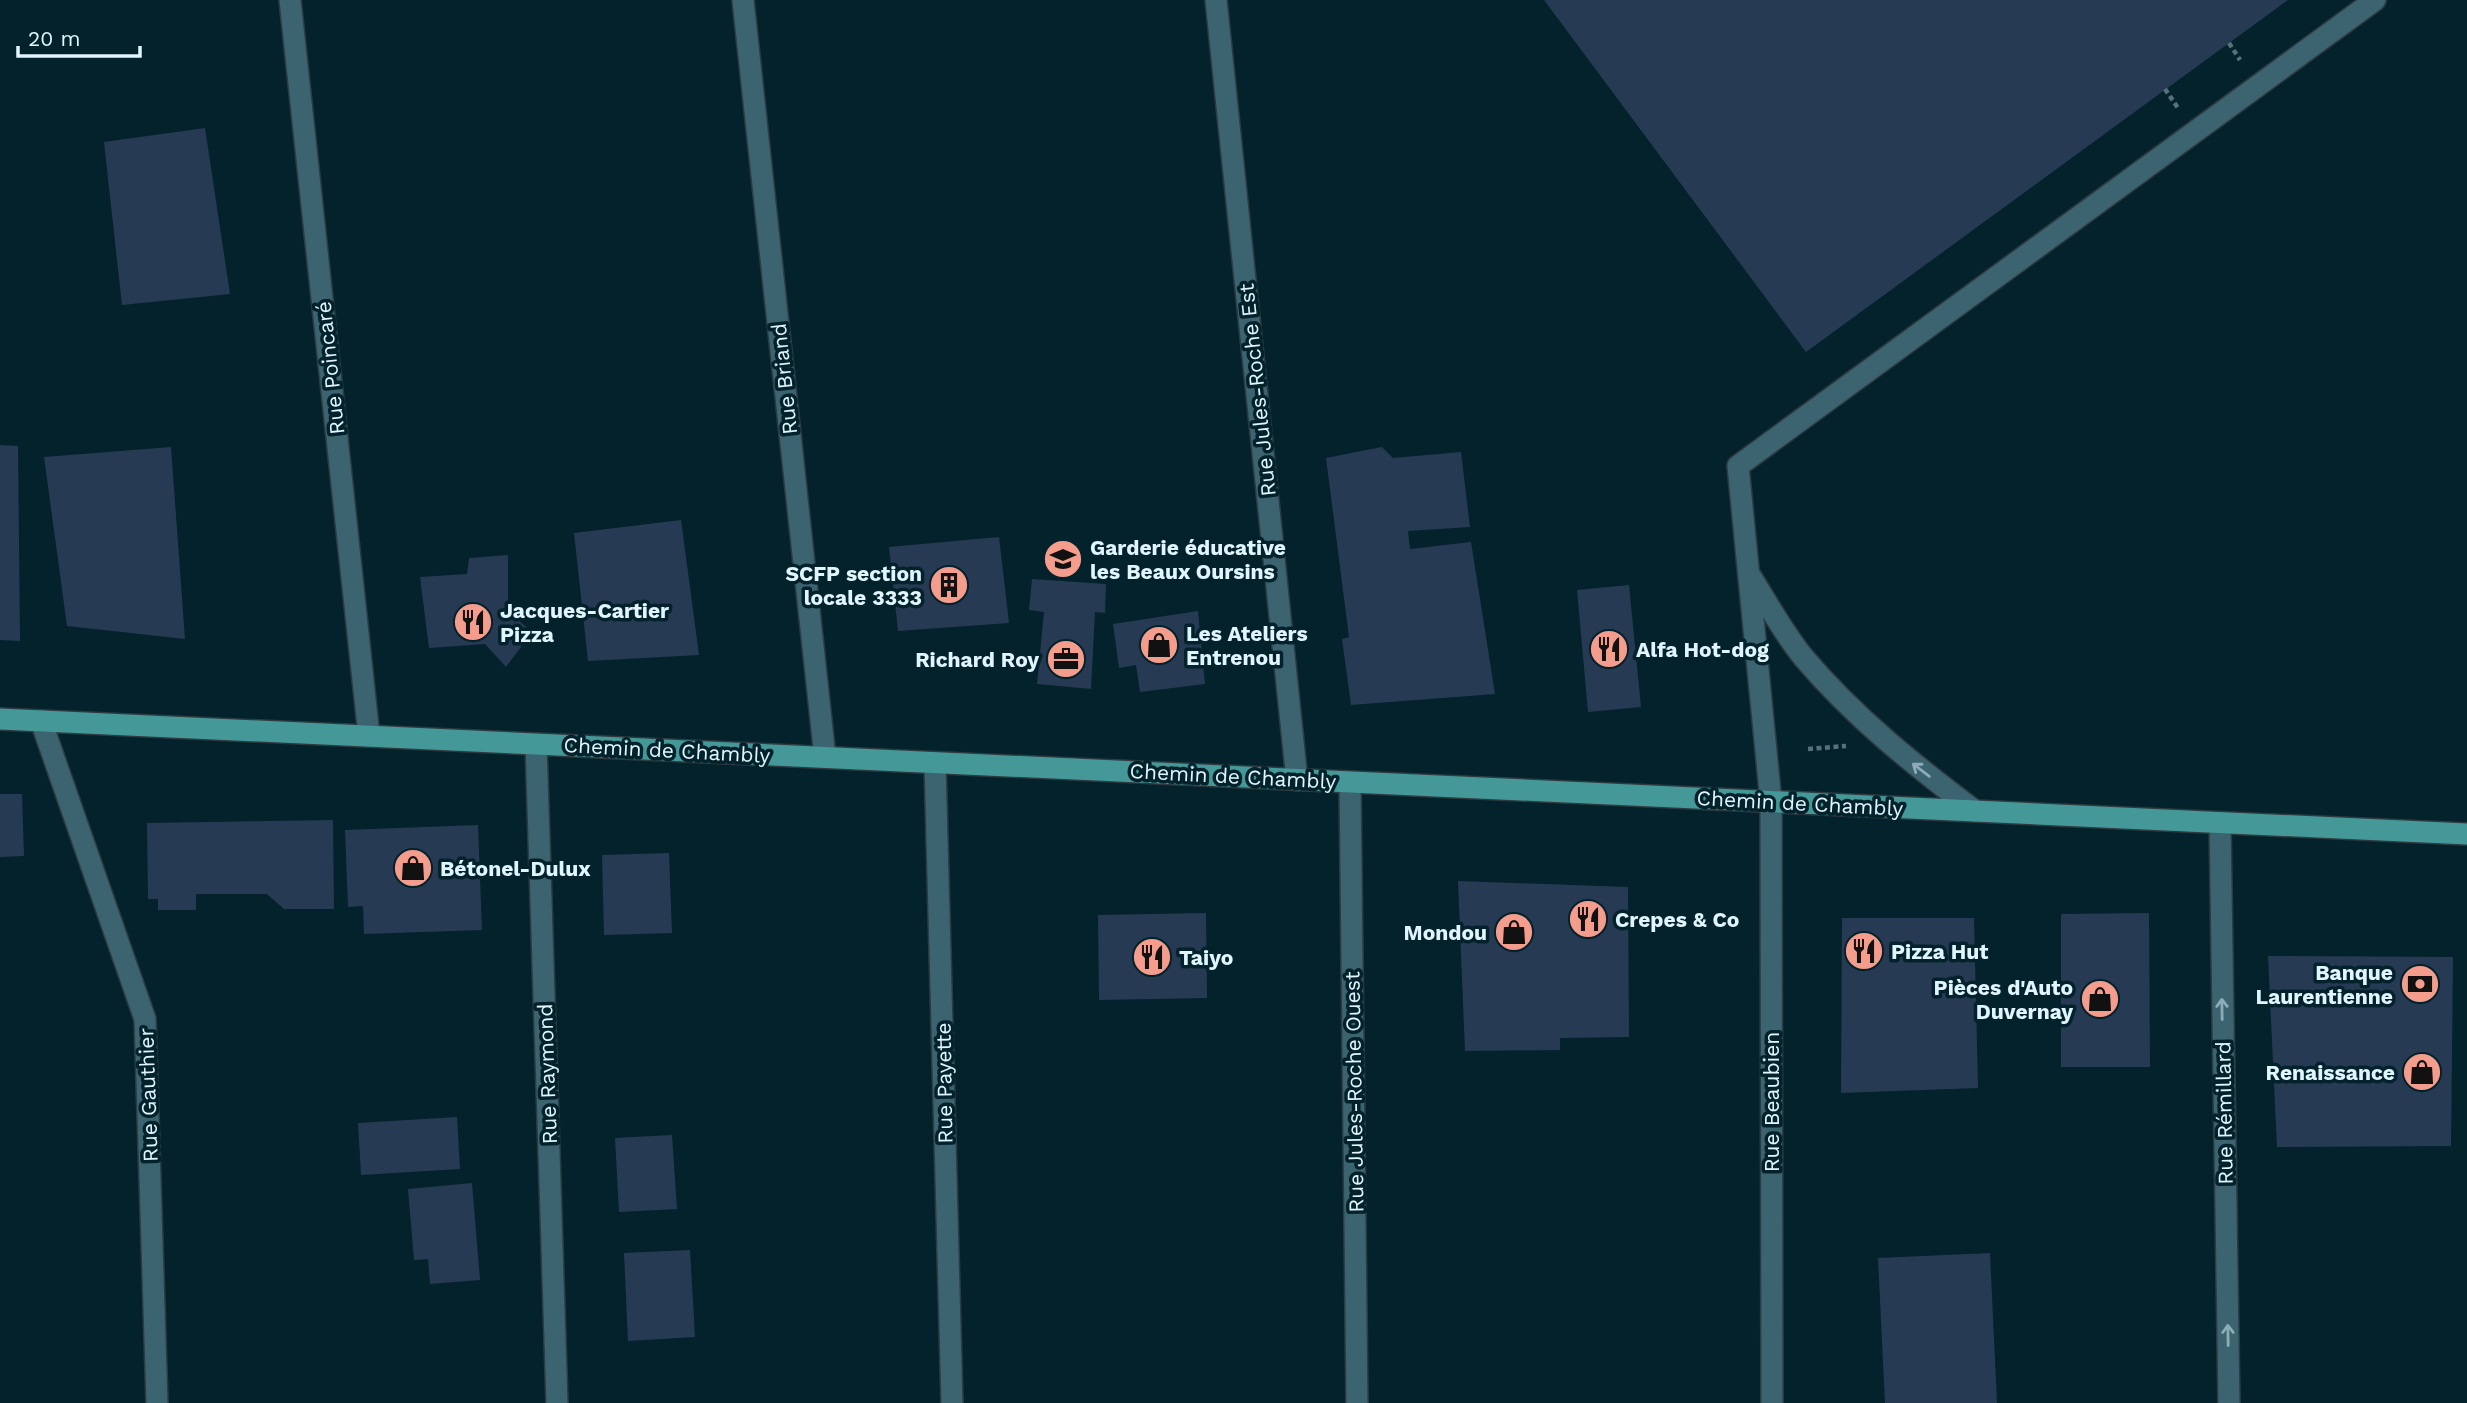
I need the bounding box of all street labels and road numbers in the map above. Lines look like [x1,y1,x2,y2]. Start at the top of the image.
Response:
street label: Rue Jules-Roche Est [1233,282,1281,498]
street label: Rue Poincaré [311,300,349,436]
street label: Rue Briand [766,322,802,436]
street label: Chemin de Chambly [563,732,771,768]
street label: Chemin de Chambly [1129,758,1337,794]
street label: Chemin de Chambly [1696,785,1904,821]
street label: Rue Jules-Roche Ouest [1339,971,1369,1213]
street label: Rue Raymond [532,1003,562,1145]
street label: Rue Payette [930,1022,958,1144]
street label: Rue Gauthier [133,1027,163,1162]
street label: Rue Beaubien [1759,1032,1784,1172]
street label: Rue Rémillard [2210,1041,2238,1185]

